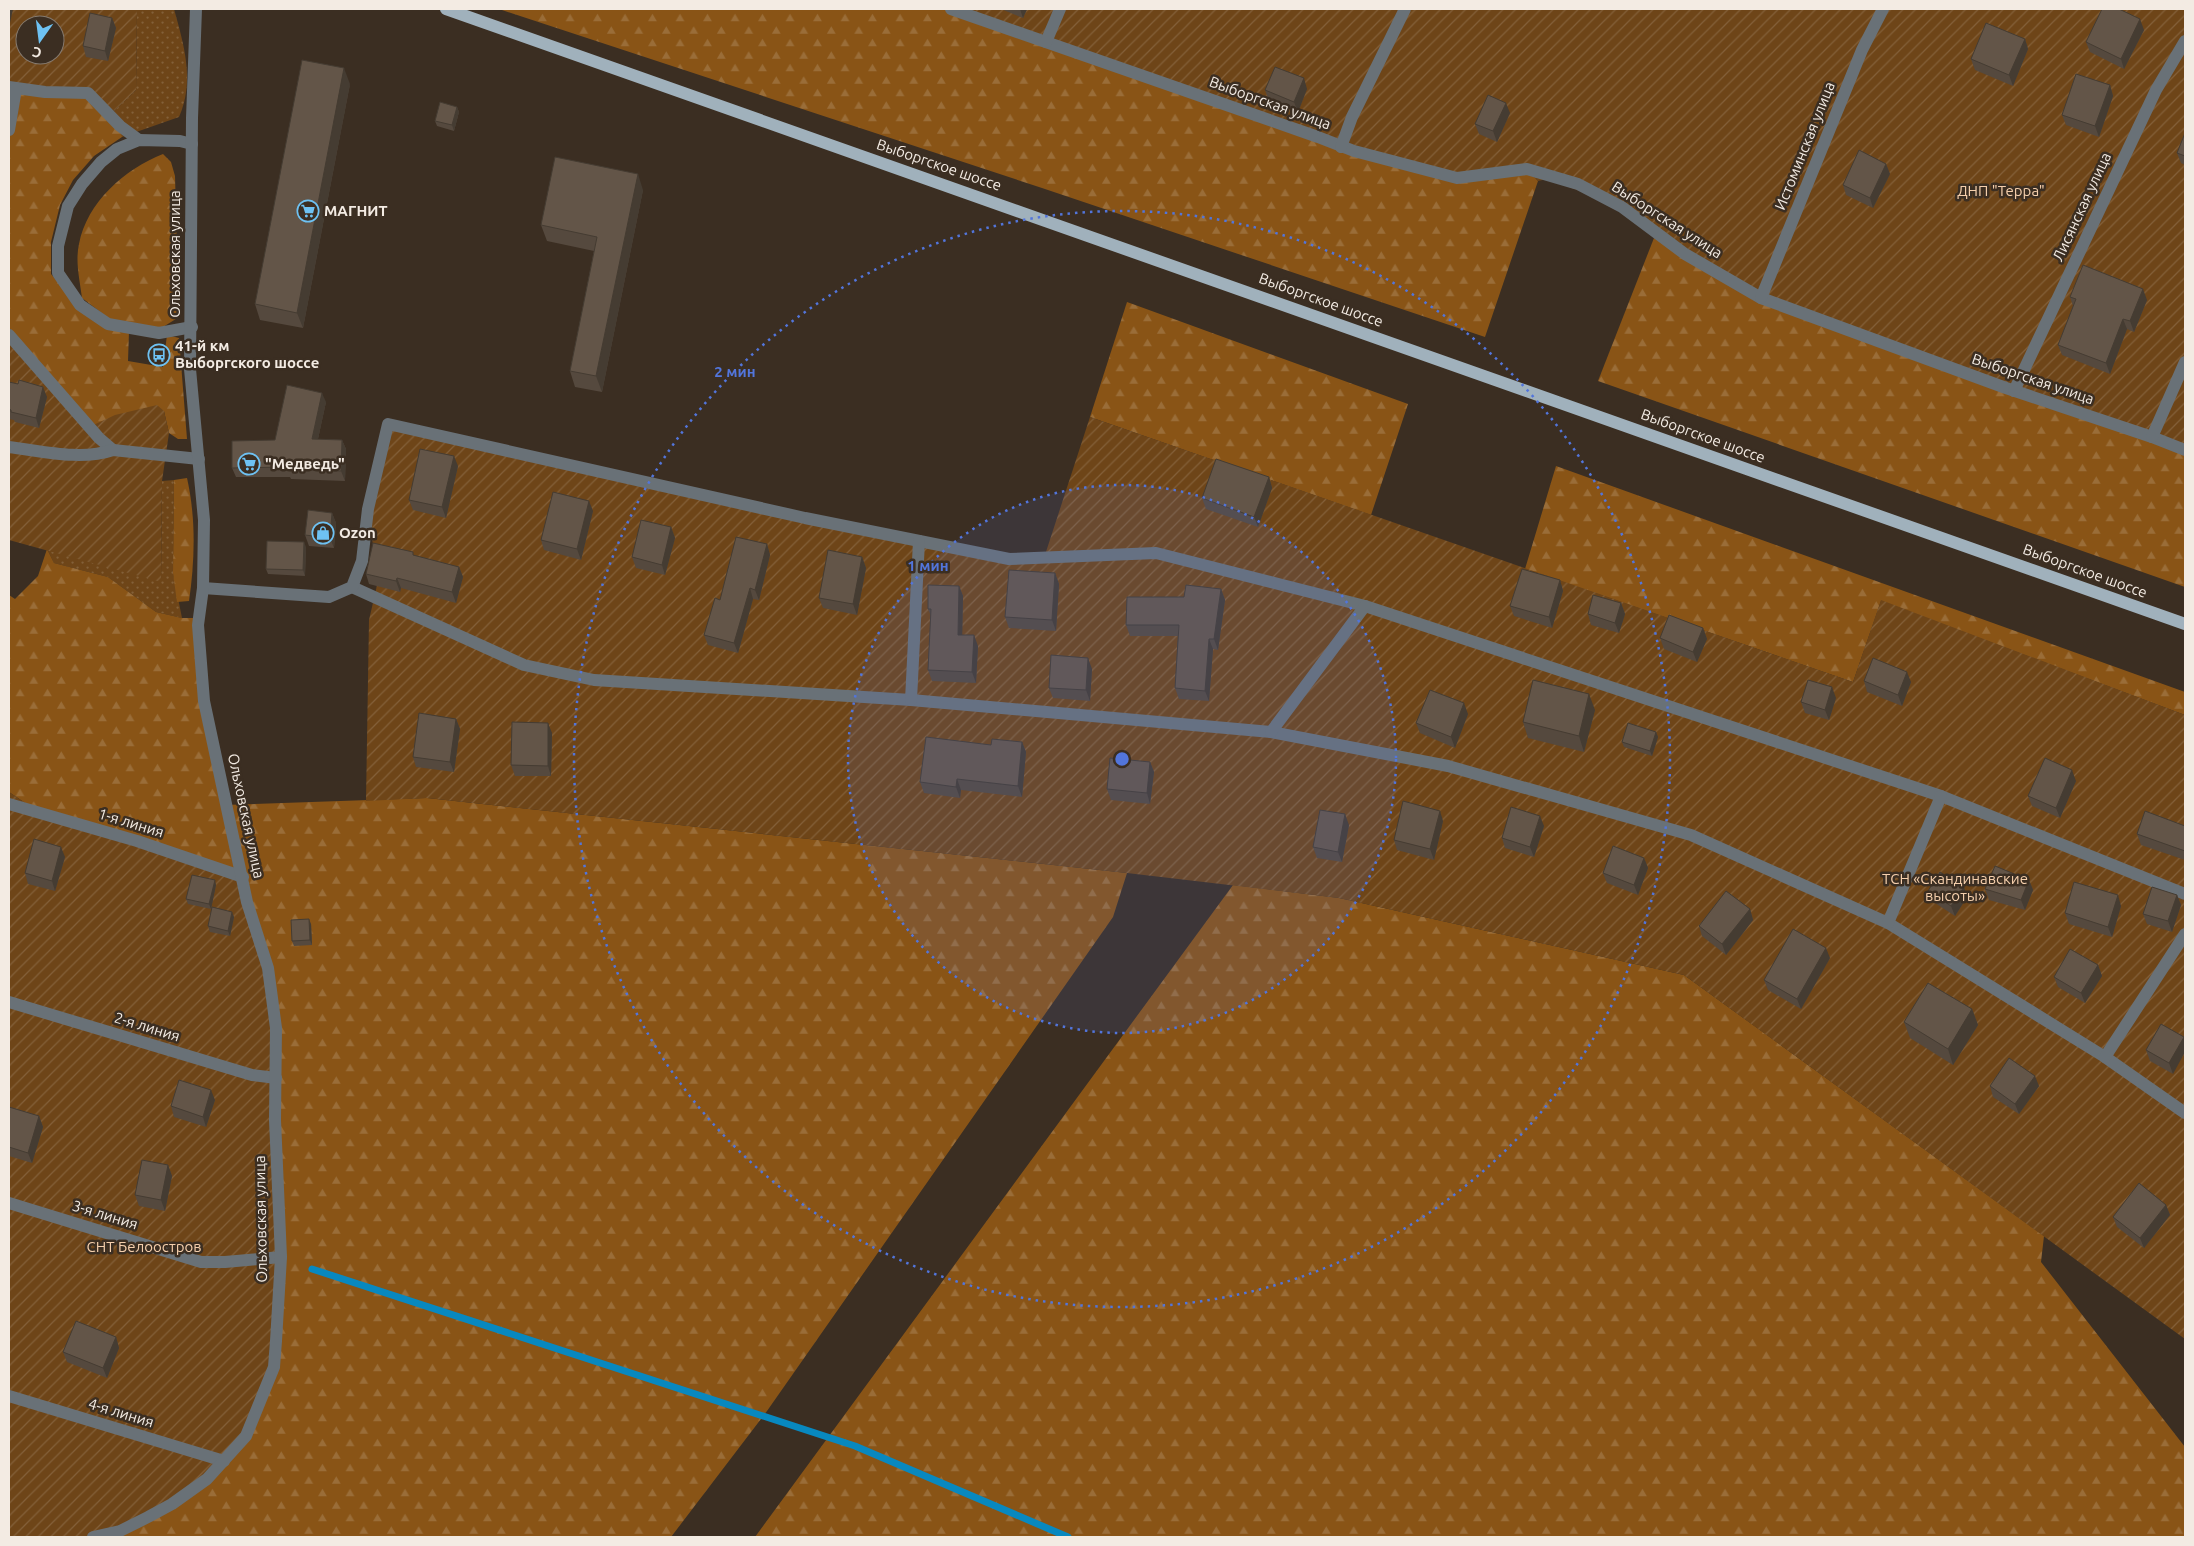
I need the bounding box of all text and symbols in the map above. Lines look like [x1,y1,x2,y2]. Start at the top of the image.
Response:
north arrow [15,15,65,65]
text: С [31,44,43,61]
street label: Выборгская улица [1207,73,1333,132]
street label: Истоминская улица [1771,79,1838,212]
street label: Выборгское шоссе [874,135,1004,194]
street label: Лисянская улица [2049,150,2114,264]
street label: Выборгская улица [1609,178,1726,262]
park label: ДНП "Терра" [1957,182,2045,199]
street label: Ольховская улица [166,190,183,318]
supermarket icon: МАГНИТ [296,199,320,223]
place label: МАГНИТ [324,202,388,219]
street label: Выборгское шоссе [1257,269,1386,330]
place label: 41-й км Выборгского шоссе [175,337,319,371]
bus stop icon: 41-й км Выборгского шоссе [147,343,171,367]
street label: Выборгская улица [1970,350,2096,407]
text: 2 мин [714,363,756,380]
street label: Выборгское шоссе [1639,405,1768,466]
supermarket icon: "Медведь" [237,452,261,476]
place label: "Медведь" [265,455,345,472]
shop icon: Ozon [311,521,335,545]
place label: Ozon [339,524,376,541]
street label: Выборгское шоссе [2021,540,2150,601]
text: 1 мин [907,557,949,574]
centre of rings [1113,750,1131,768]
street label: Ольховская улица [225,752,268,880]
street label: 1-я линия [96,804,166,841]
park label: ТСН «Скандинавские высоты» [1882,870,2028,904]
street label: 2-я линия [112,1008,182,1045]
street label: Ольховская улица [251,1155,270,1283]
street label: 3-я линия [70,1196,140,1233]
park label: СНТ Белоостров [87,1238,201,1255]
street label: 4-я линия [86,1394,156,1431]

